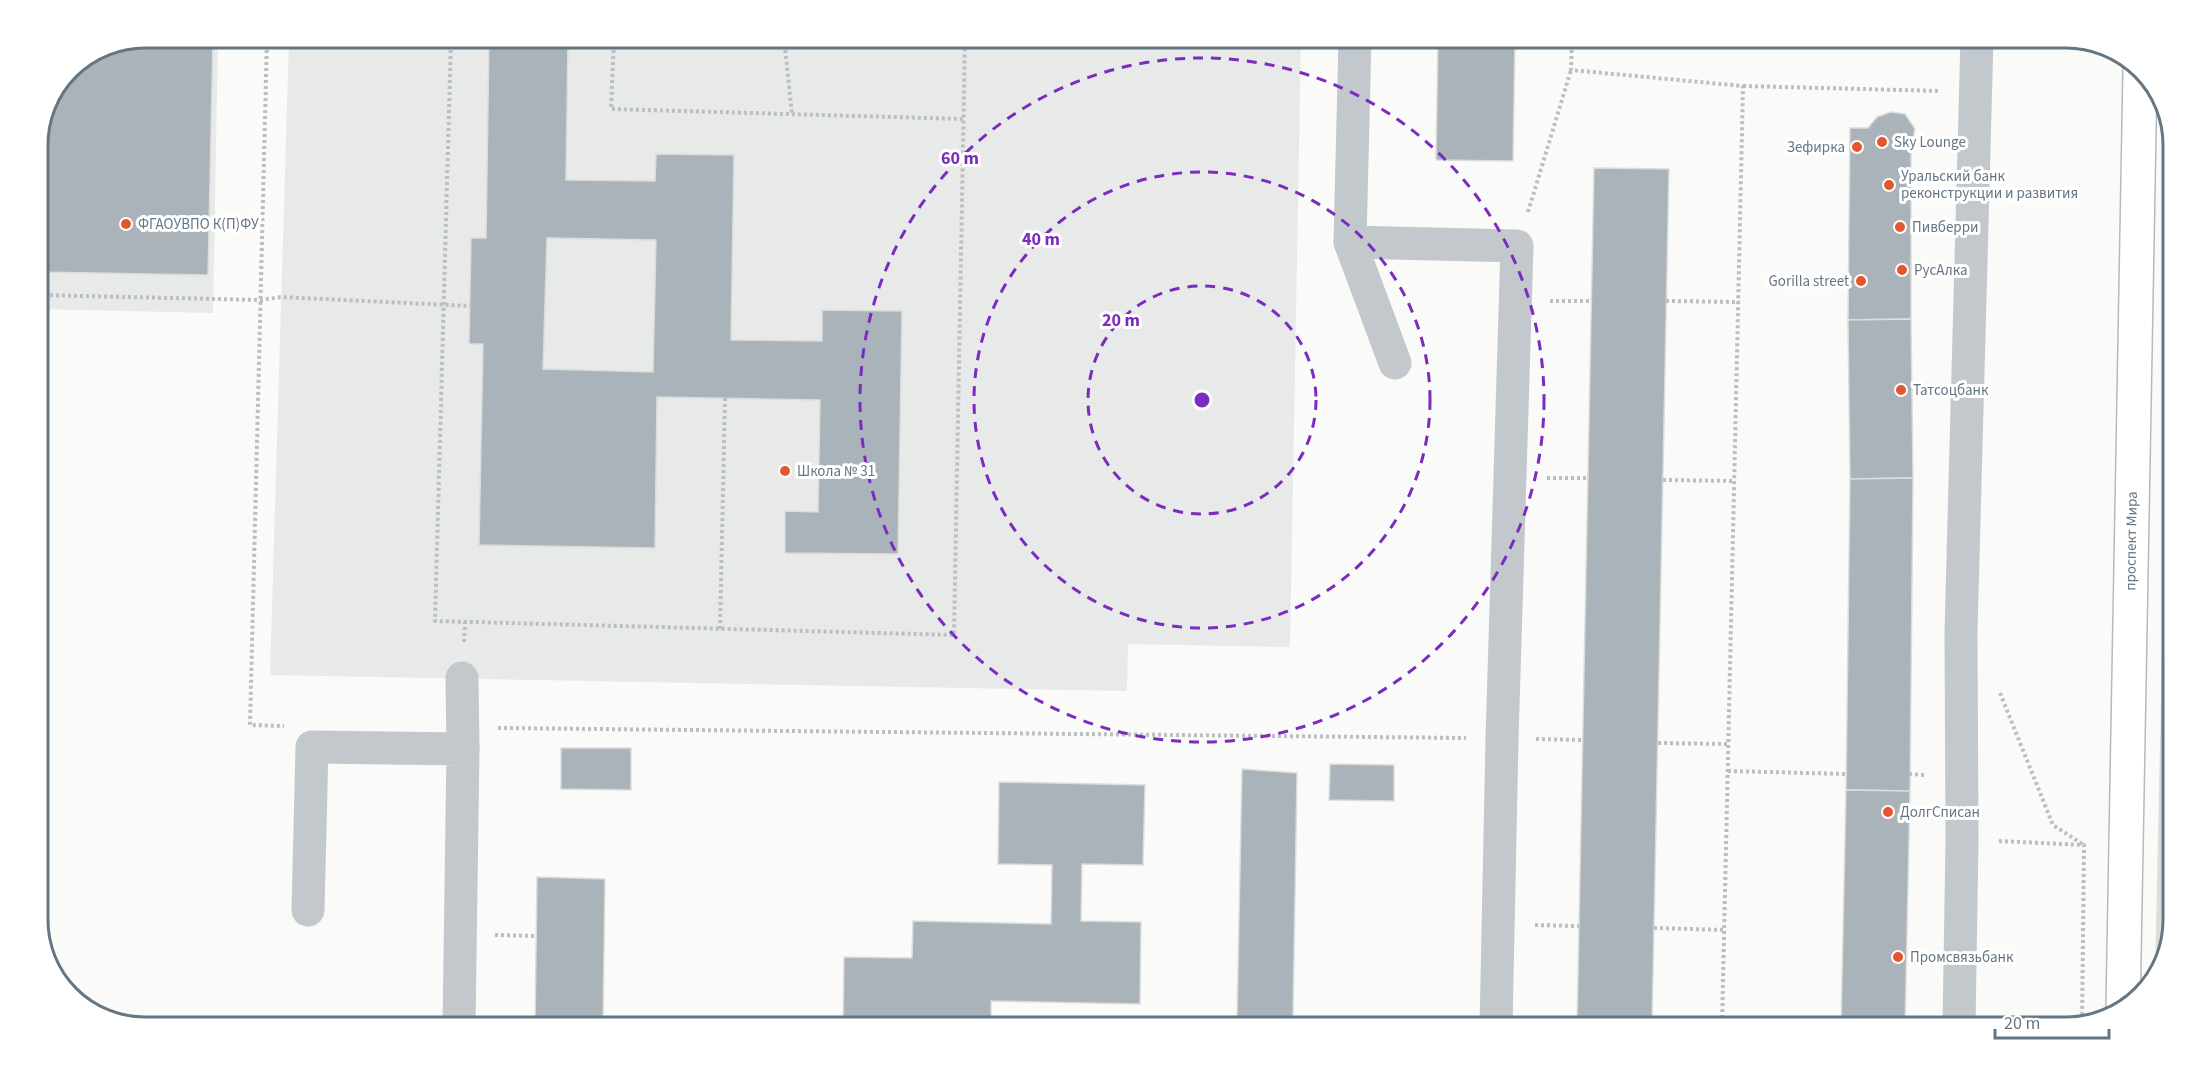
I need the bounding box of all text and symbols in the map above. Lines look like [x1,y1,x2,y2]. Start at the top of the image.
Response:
place label: Sky Lounge [1894,132,1966,153]
marker: Sky Lounge [1875,135,1889,149]
place label: Зефирка [1787,137,1845,158]
marker: Зефирка [1850,140,1864,154]
text: 60 m [941,146,979,171]
place label: Уральский банк реконструкции и развития [1901,166,2078,204]
marker: Уральский банк реконструкции и развития [1882,178,1896,192]
place label: ФГАОУВПО К(П)ФУ [138,214,259,235]
marker: ФГАОУВПО К(П)ФУ [119,217,133,231]
place label: Пивберри [1912,217,1979,238]
marker: Пивберри [1893,220,1907,234]
text: 40 m [1022,227,1060,252]
place label: РусАлка [1914,260,1968,281]
marker: РусАлка [1895,263,1909,277]
place label: Gorilla street [1769,271,1849,292]
marker: Gorilla street [1854,274,1868,288]
text: 20 m [1102,308,1140,333]
place label: Татсоцбанк [1913,380,1989,401]
marker: Татсоцбанк [1894,383,1908,397]
centre of rings [1192,390,1212,410]
place label: Школа № 31 [797,461,875,482]
marker: Школа № 31 [778,464,792,478]
street label: проспект Мира [2120,491,2143,591]
place label: ДолгСписан [1900,802,1980,823]
marker: ДолгСписан [1881,805,1895,819]
place label: Промсвязьбанк [1910,947,2014,968]
marker: Промсвязьбанк [1891,950,1905,964]
scale bar [1995,1002,2109,1040]
text: 20 m [2004,1011,2040,1036]

